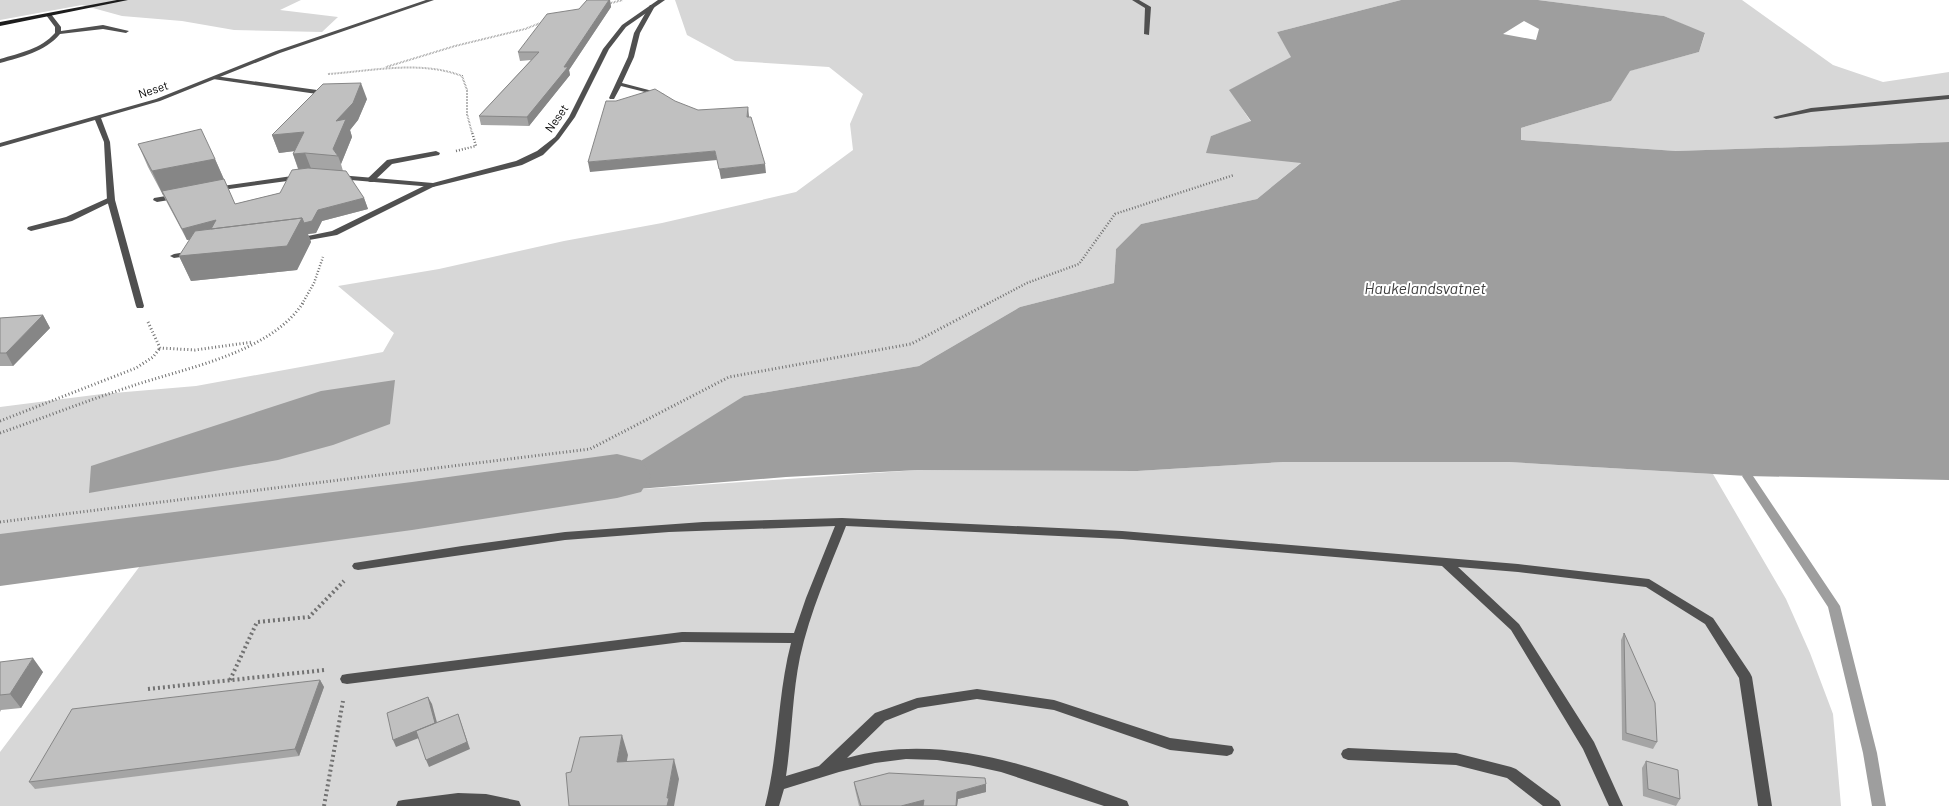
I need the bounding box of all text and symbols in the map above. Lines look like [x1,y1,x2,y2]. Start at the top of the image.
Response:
street label: Neset [136,78,170,100]
street label: Neset [541,101,571,135]
water label: Haukelandsvatnet [1364,278,1486,297]

